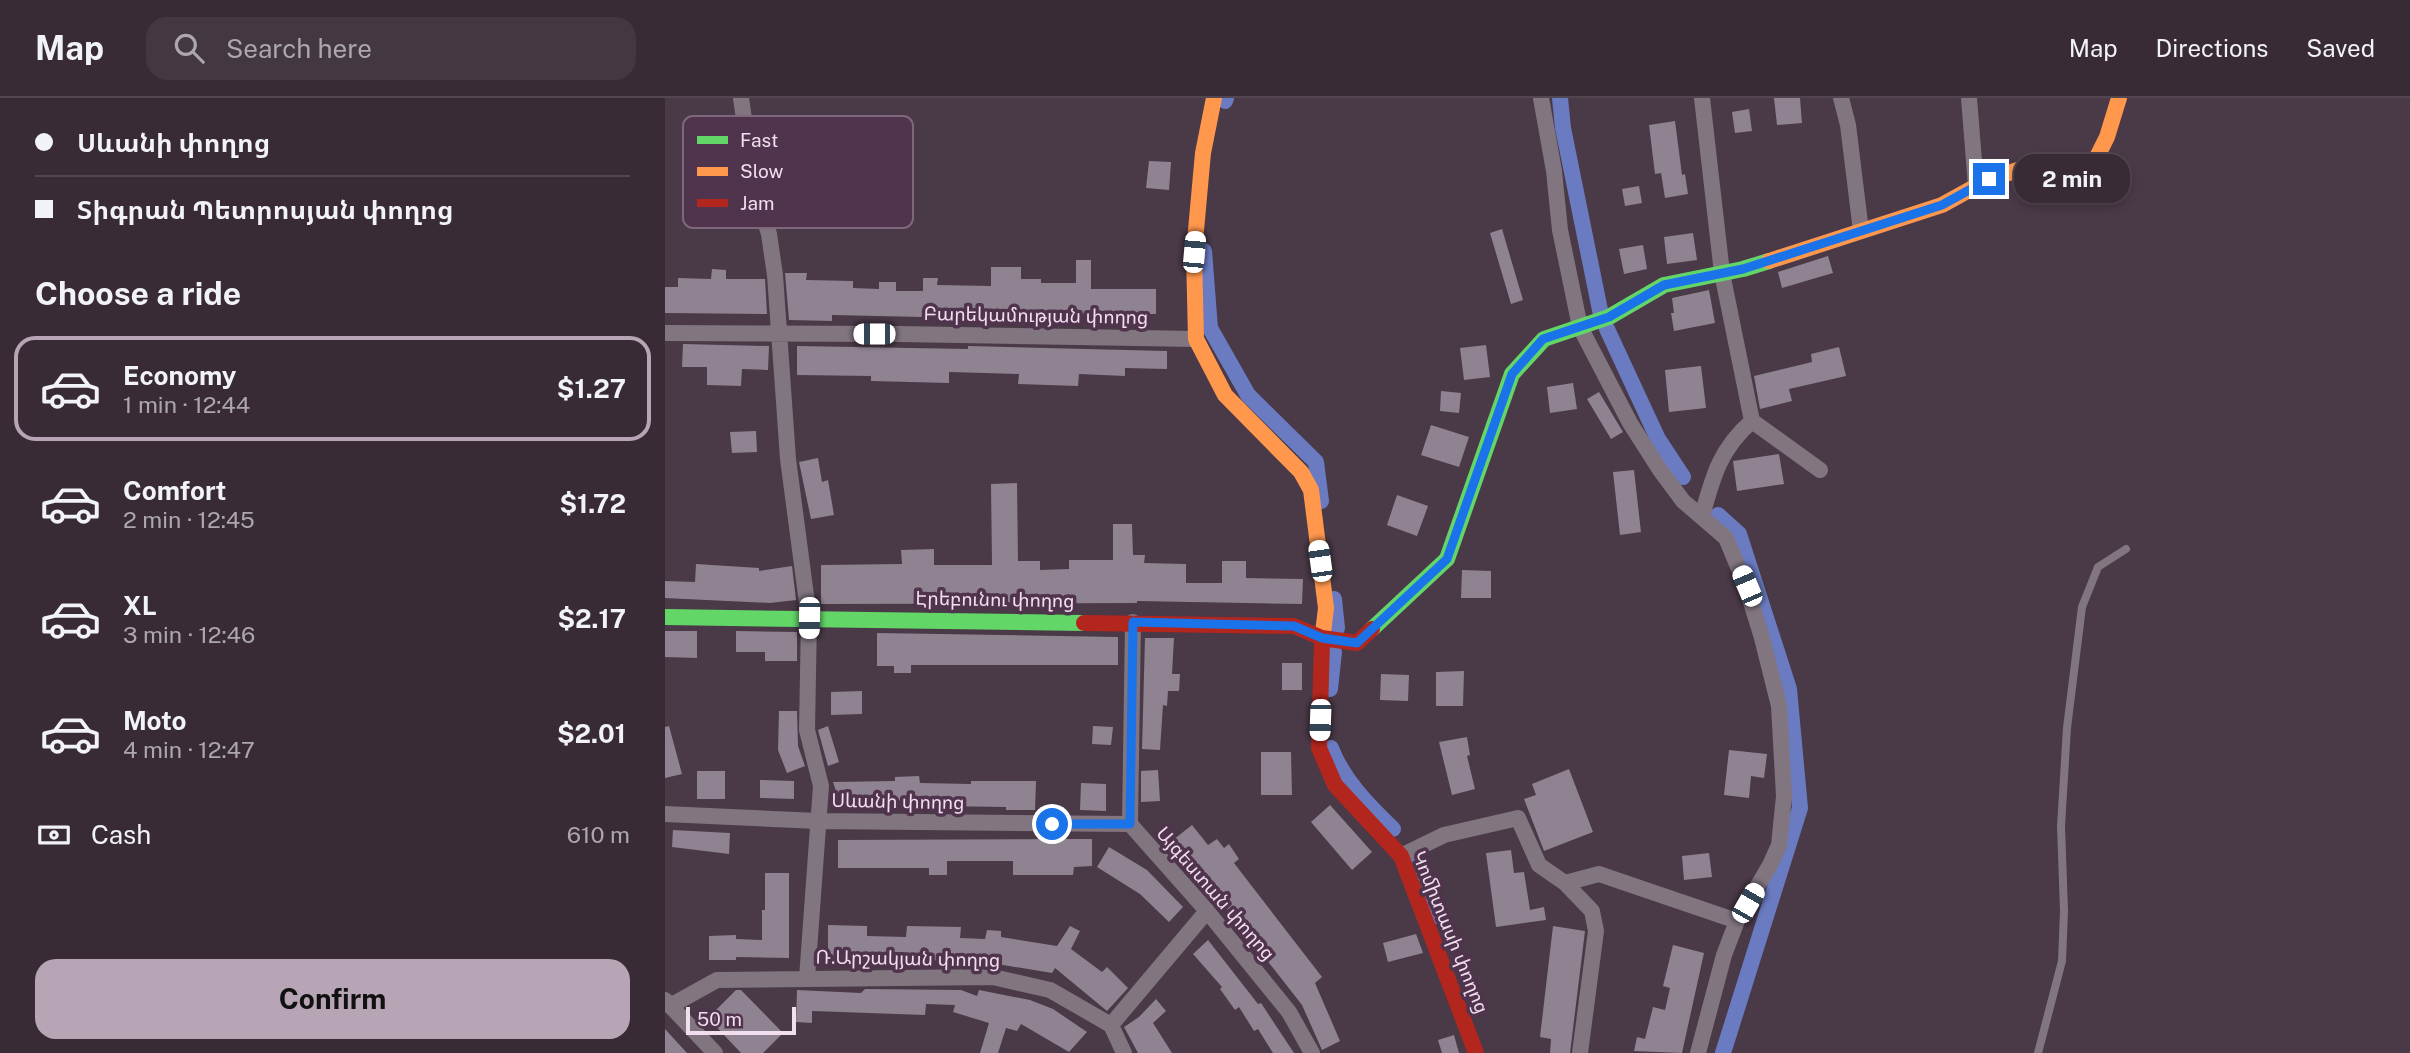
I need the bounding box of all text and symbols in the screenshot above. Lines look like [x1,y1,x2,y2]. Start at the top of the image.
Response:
search box [146,17,636,80]
text: Map [35,29,104,67]
icon: search [170,29,208,67]
text: Search here [226,33,372,64]
text: Map [2069,34,2118,62]
text: Directions [2156,34,2268,62]
text: Saved [2306,34,2375,62]
legend [683,116,913,228]
text: Սևանի փողոց [77,127,270,158]
text: Fast [740,129,778,151]
callout: 2 min [2013,154,2129,204]
text: Slow [740,160,784,182]
route end [1973,163,2005,195]
text: 2 min [2042,165,2102,192]
text: Jam [740,192,774,214]
text: Տիգրան Պետրոսյան փողոց [77,194,454,225]
car [1182,230,1207,274]
text: Choose a ride [35,275,241,312]
street label: Բարեկամության փողոց [923,302,1149,329]
car [854,324,896,345]
icon: car [39,357,102,420]
text: Economy [123,360,236,391]
text: $1.27 [557,373,626,404]
text: 1 min · 12:44 [123,391,250,418]
icon: car [39,472,102,535]
text: Comfort [123,475,226,506]
text: $1.72 [559,488,626,519]
text: 2 min · 12:45 [123,506,255,533]
car [1307,539,1334,583]
car [1730,563,1765,609]
icon: car [39,587,102,650]
street label: Էրեբունու փողոց [915,587,1075,612]
text: XL [123,590,157,621]
car [799,597,820,639]
text: $2.17 [557,603,626,634]
text: 3 min · 12:46 [123,621,255,648]
car [1309,699,1332,741]
icon: car [39,702,102,765]
text: Moto [123,705,186,736]
text: $2.01 [557,718,626,749]
text: 4 min · 12:47 [123,736,255,763]
street label: Սևանի փողոց [831,789,965,814]
route start [1036,808,1068,840]
icon: cash [35,816,73,854]
text: Cash [91,819,151,850]
text: 610 m [567,821,630,848]
street label: Այգեստան փողոց [1151,822,1280,965]
street label: Կոմիտասի փողոց [1407,848,1494,1017]
car [1729,880,1768,926]
street label: Ռ.Արշակյան փողոց [816,945,1000,972]
button: Confirm [35,959,630,1039]
scale bar [686,1004,796,1036]
text: 50 m [697,1008,742,1030]

